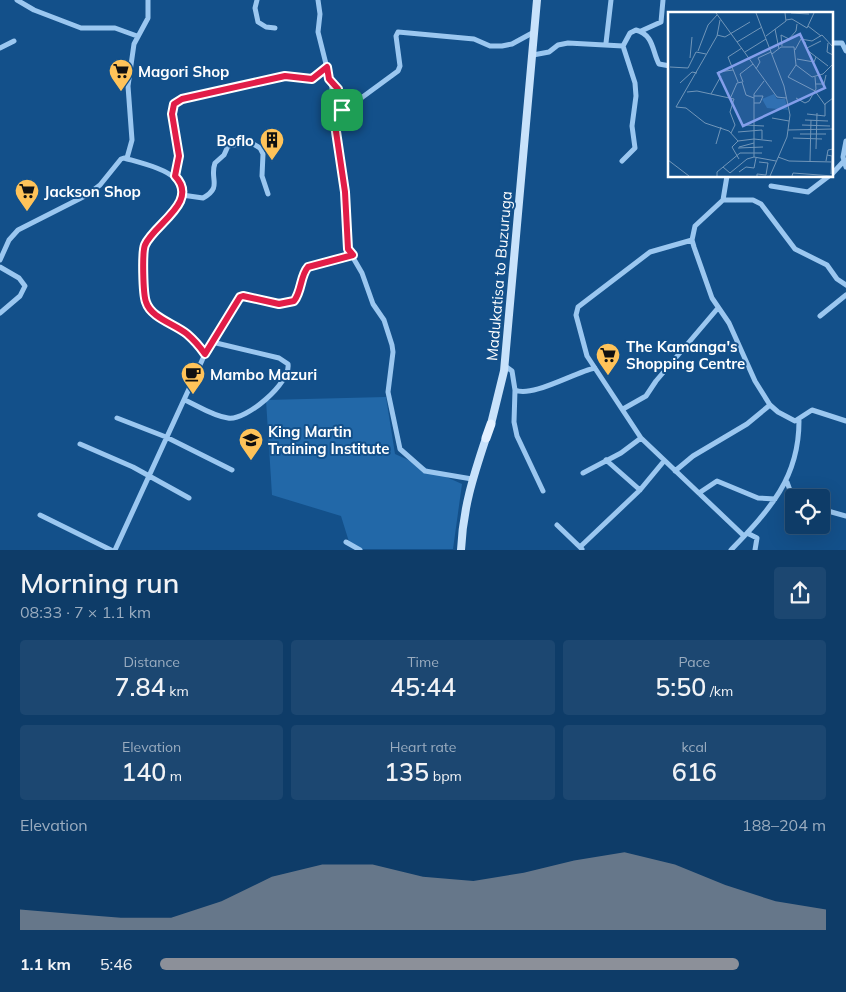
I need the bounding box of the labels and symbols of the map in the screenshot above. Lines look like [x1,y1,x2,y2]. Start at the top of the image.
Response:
inset map [668,12,834,178]
supermarket icon: Magori Shop [108,58,134,92]
place label: Magori Shop [138,62,229,81]
pin [321,89,363,131]
building icon: Boflo [259,127,285,161]
place label: Boflo [217,131,254,150]
supermarket icon: Jackson Shop [14,178,40,212]
place label: Jackson Shop [44,182,141,201]
street label: Madukatisa to Buzuruga [482,190,516,362]
place label: The Kamanga's Shopping Centre [626,337,745,373]
supermarket icon: The Kamanga's Shopping Centre [595,342,621,376]
cafe icon: Mambo Mazuri [180,361,206,395]
place label: Mambo Mazuri [210,365,317,384]
place label: King Martin Training Institute [268,422,389,458]
school or university icon: King Martin Training Institute [238,427,264,461]

